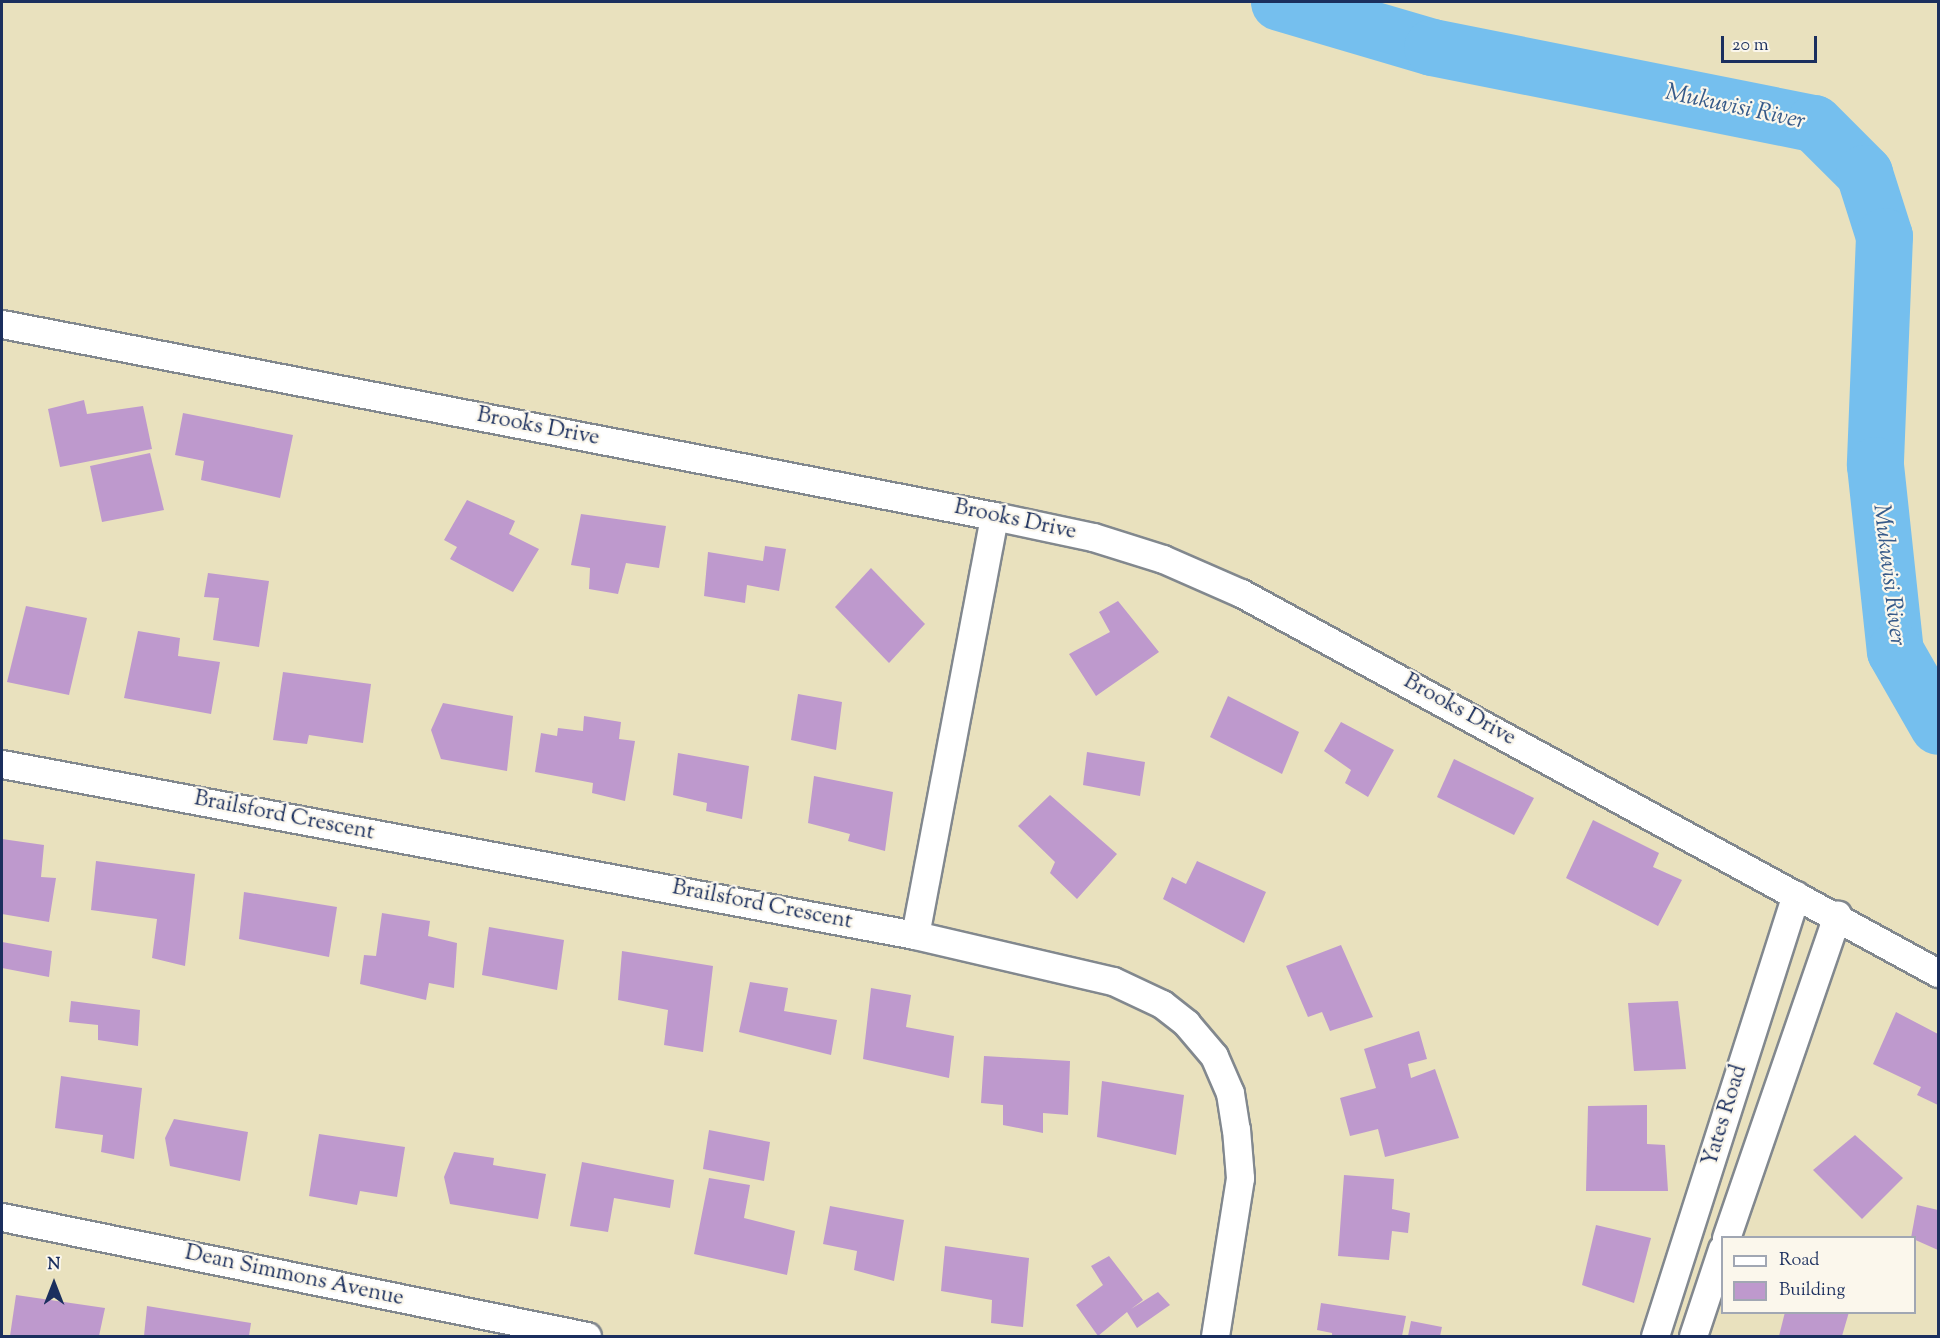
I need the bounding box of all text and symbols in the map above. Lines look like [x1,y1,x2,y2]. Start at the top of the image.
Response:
scale bar [1724,24,1820,62]
text: 20 m [1732,33,1769,59]
water label: Mukuvisi River [1662,79,1808,137]
street label: Brooks Drive [474,403,602,453]
street label: Brooks Drive [951,495,1079,547]
water label: Mukuvisi River [1865,503,1911,647]
street label: Brooks Drive [1398,669,1520,753]
street label: Brailsford Crescent [192,787,376,847]
street label: Brailsford Crescent [670,876,854,936]
street label: Yates Road [1698,1062,1754,1170]
legend [1721,1236,1916,1314]
street label: Dean Simmons Avenue [182,1241,406,1313]
text: Road [1779,1248,1819,1274]
north arrow [24,1254,84,1314]
text: N [48,1254,60,1277]
text: Building [1779,1278,1845,1304]

